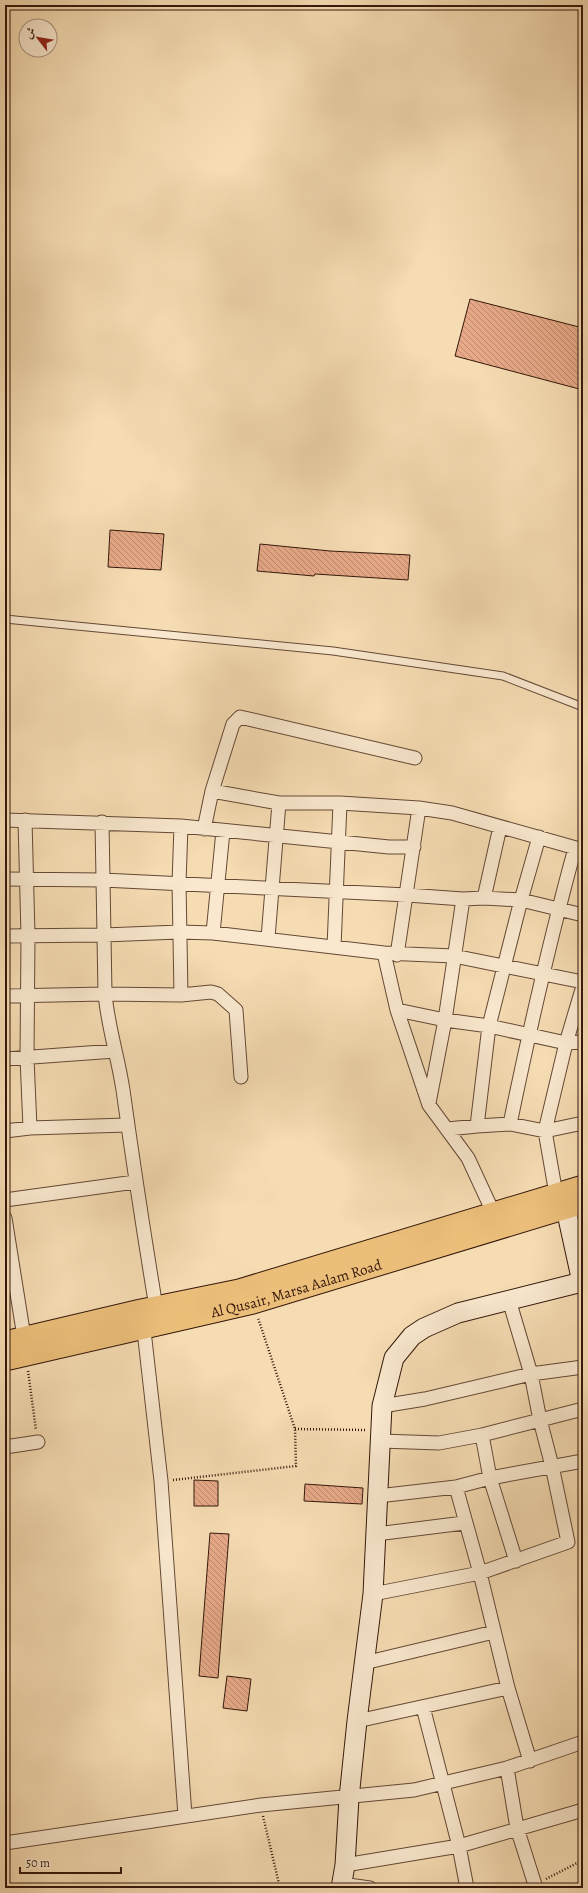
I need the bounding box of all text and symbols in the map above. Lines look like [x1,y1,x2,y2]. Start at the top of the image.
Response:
north arrow [18,18,58,58]
text: ش [21,24,39,42]
street label: Al Qusair, Marsa Aalam Road [208,1254,385,1323]
scale bar [20,1849,121,1875]
text: 50 m [26,1855,50,1871]

